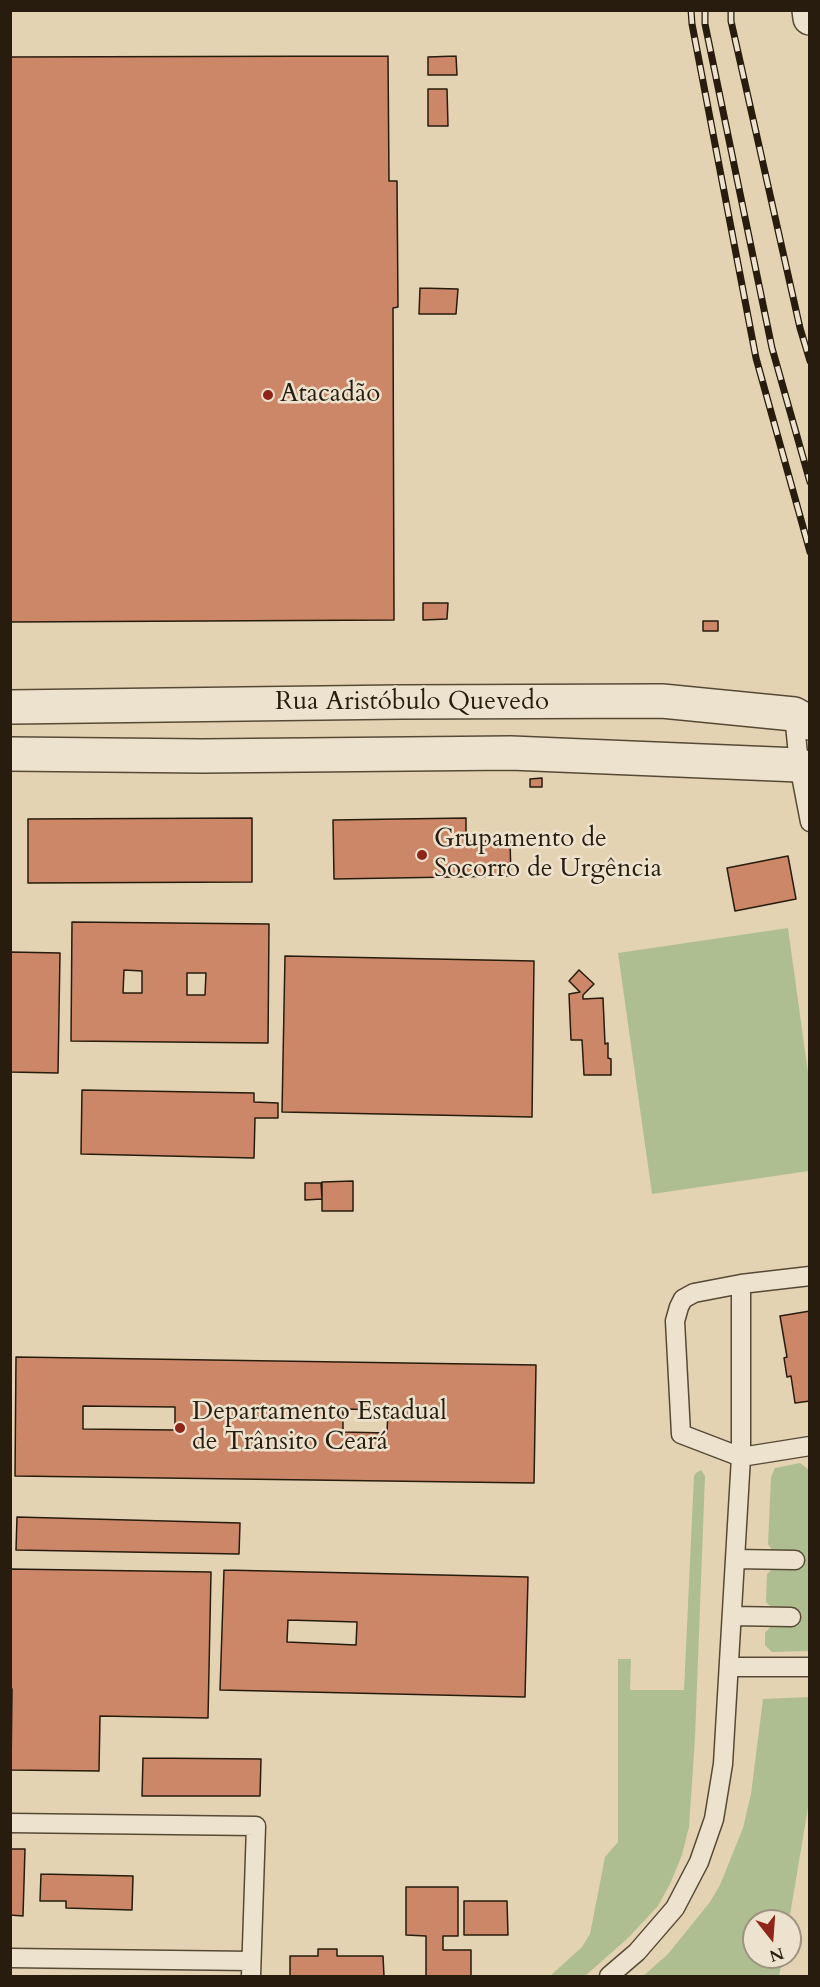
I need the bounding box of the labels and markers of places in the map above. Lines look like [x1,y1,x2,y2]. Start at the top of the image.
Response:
place label: Atacadão [280,379,380,411]
marker: Atacadão [261,388,275,402]
place label: Grupamento de Socorro de Urgência [434,824,662,886]
marker: Grupamento de Socorro de Urgência [415,848,429,862]
place label: Departamento Estadual de Trânsito Ceará [192,1397,447,1458]
marker: Departamento Estadual de Trânsito Ceará [173,1421,187,1435]

